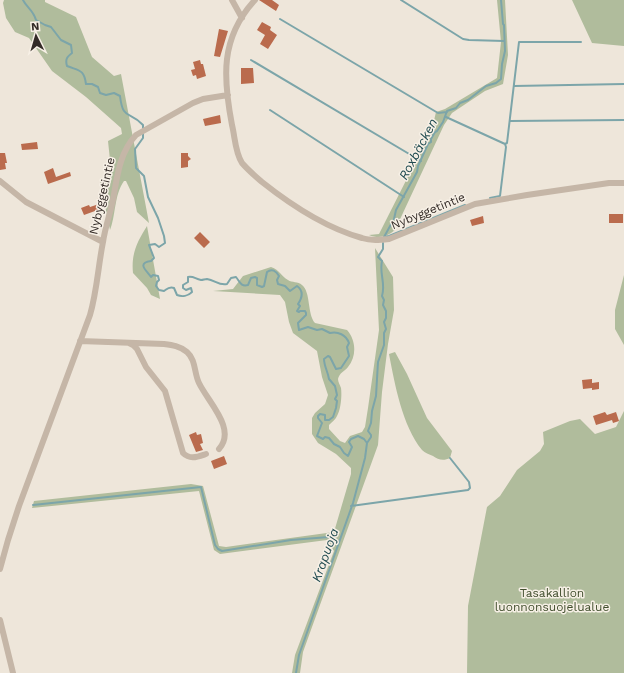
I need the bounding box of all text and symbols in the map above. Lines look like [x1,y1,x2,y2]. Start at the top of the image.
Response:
north arrow [16,16,56,56]
text: N [31,20,40,33]
water label: Roxbäcken [396,116,441,182]
street label: Nybyggetintie [86,156,118,236]
street label: Nybyggetintie [389,190,467,232]
water label: Krapuoja [308,526,342,584]
park label: Tasakallion luonnonsuojelualue [495,586,609,614]

